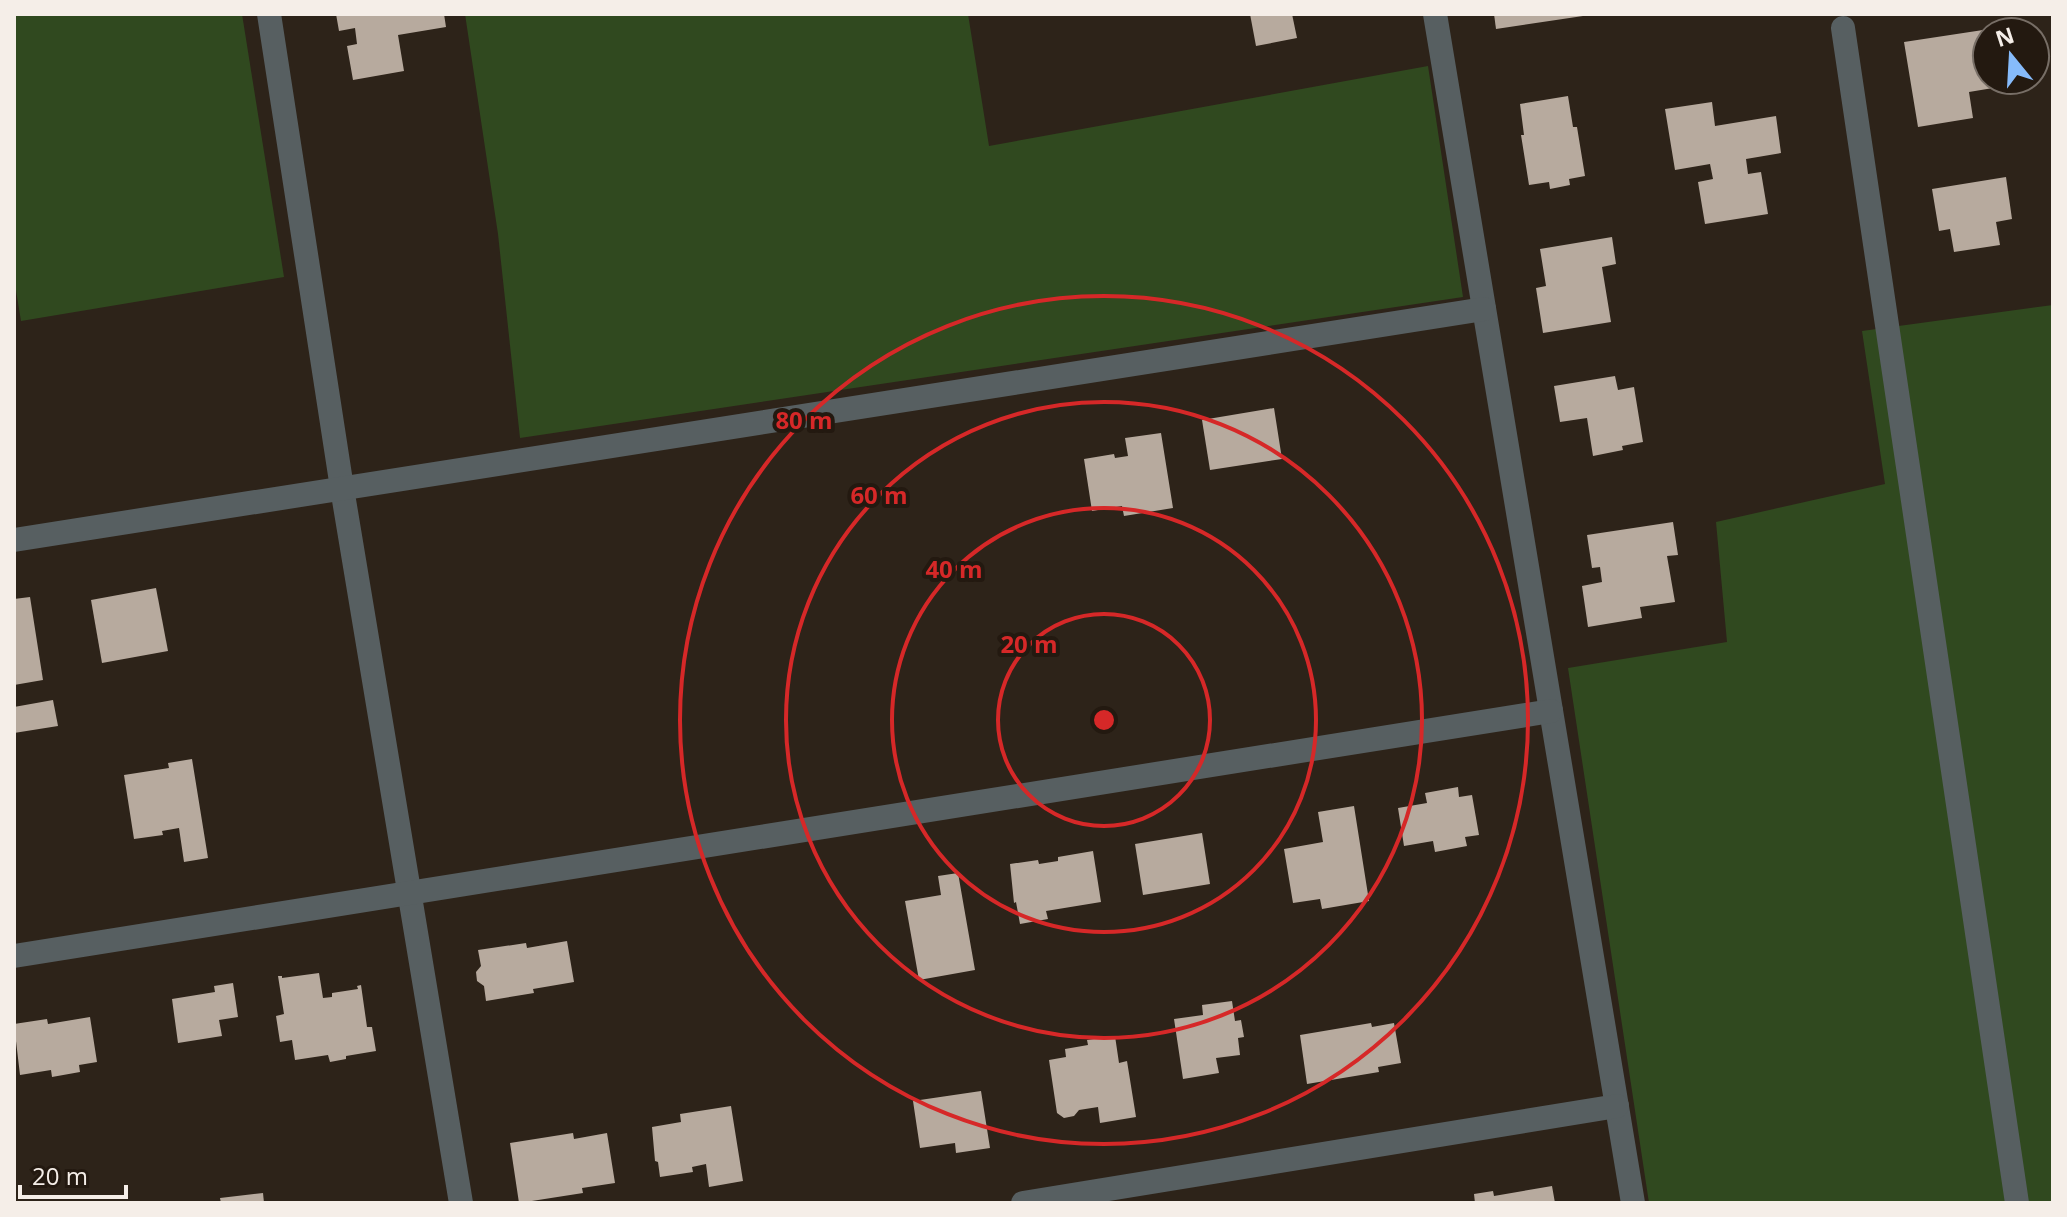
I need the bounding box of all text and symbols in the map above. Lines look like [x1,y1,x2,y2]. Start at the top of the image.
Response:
north arrow [1971,16,2051,96]
text: N [1991,19,2018,53]
text: 80 m [775,403,833,436]
text: 60 m [850,478,908,511]
text: 40 m [925,552,983,585]
text: 20 m [1000,627,1058,660]
centre of rings [1090,706,1118,734]
scale bar [20,1149,126,1199]
text: 20 m [32,1159,88,1192]

